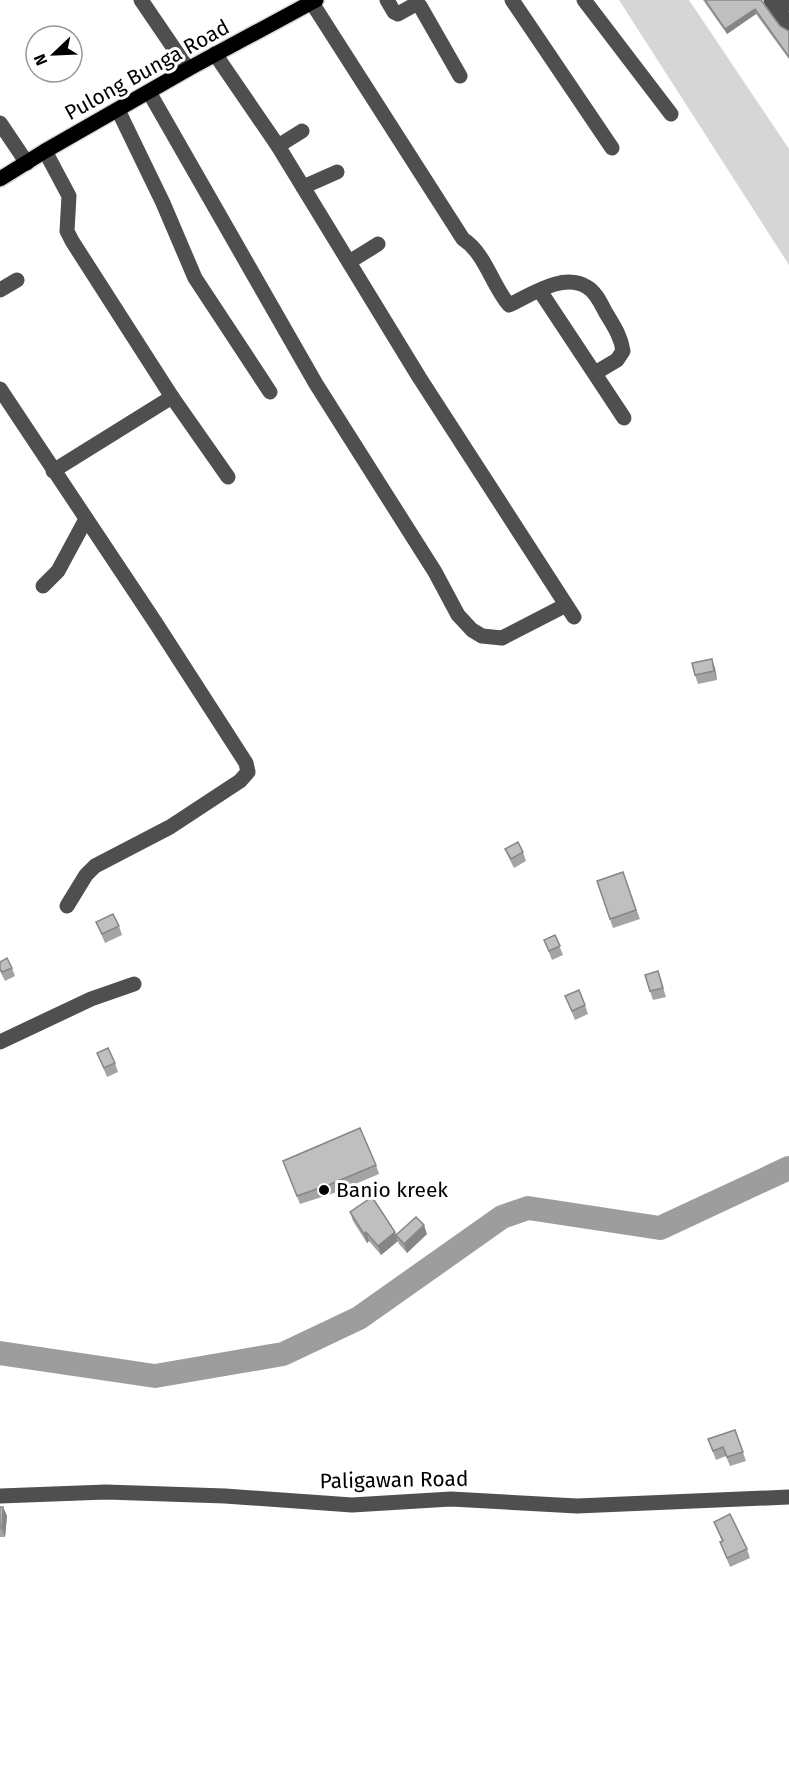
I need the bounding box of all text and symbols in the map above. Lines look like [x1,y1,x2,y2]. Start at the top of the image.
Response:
street label: Pulong Bunga Road [60,14,234,126]
north arrow [24,24,84,84]
text: N [30,51,51,68]
place label: Banio kreek [336,1177,448,1203]
marker: Banio kreek [317,1183,331,1197]
street label: Paligawan Road [319,1466,469,1494]

